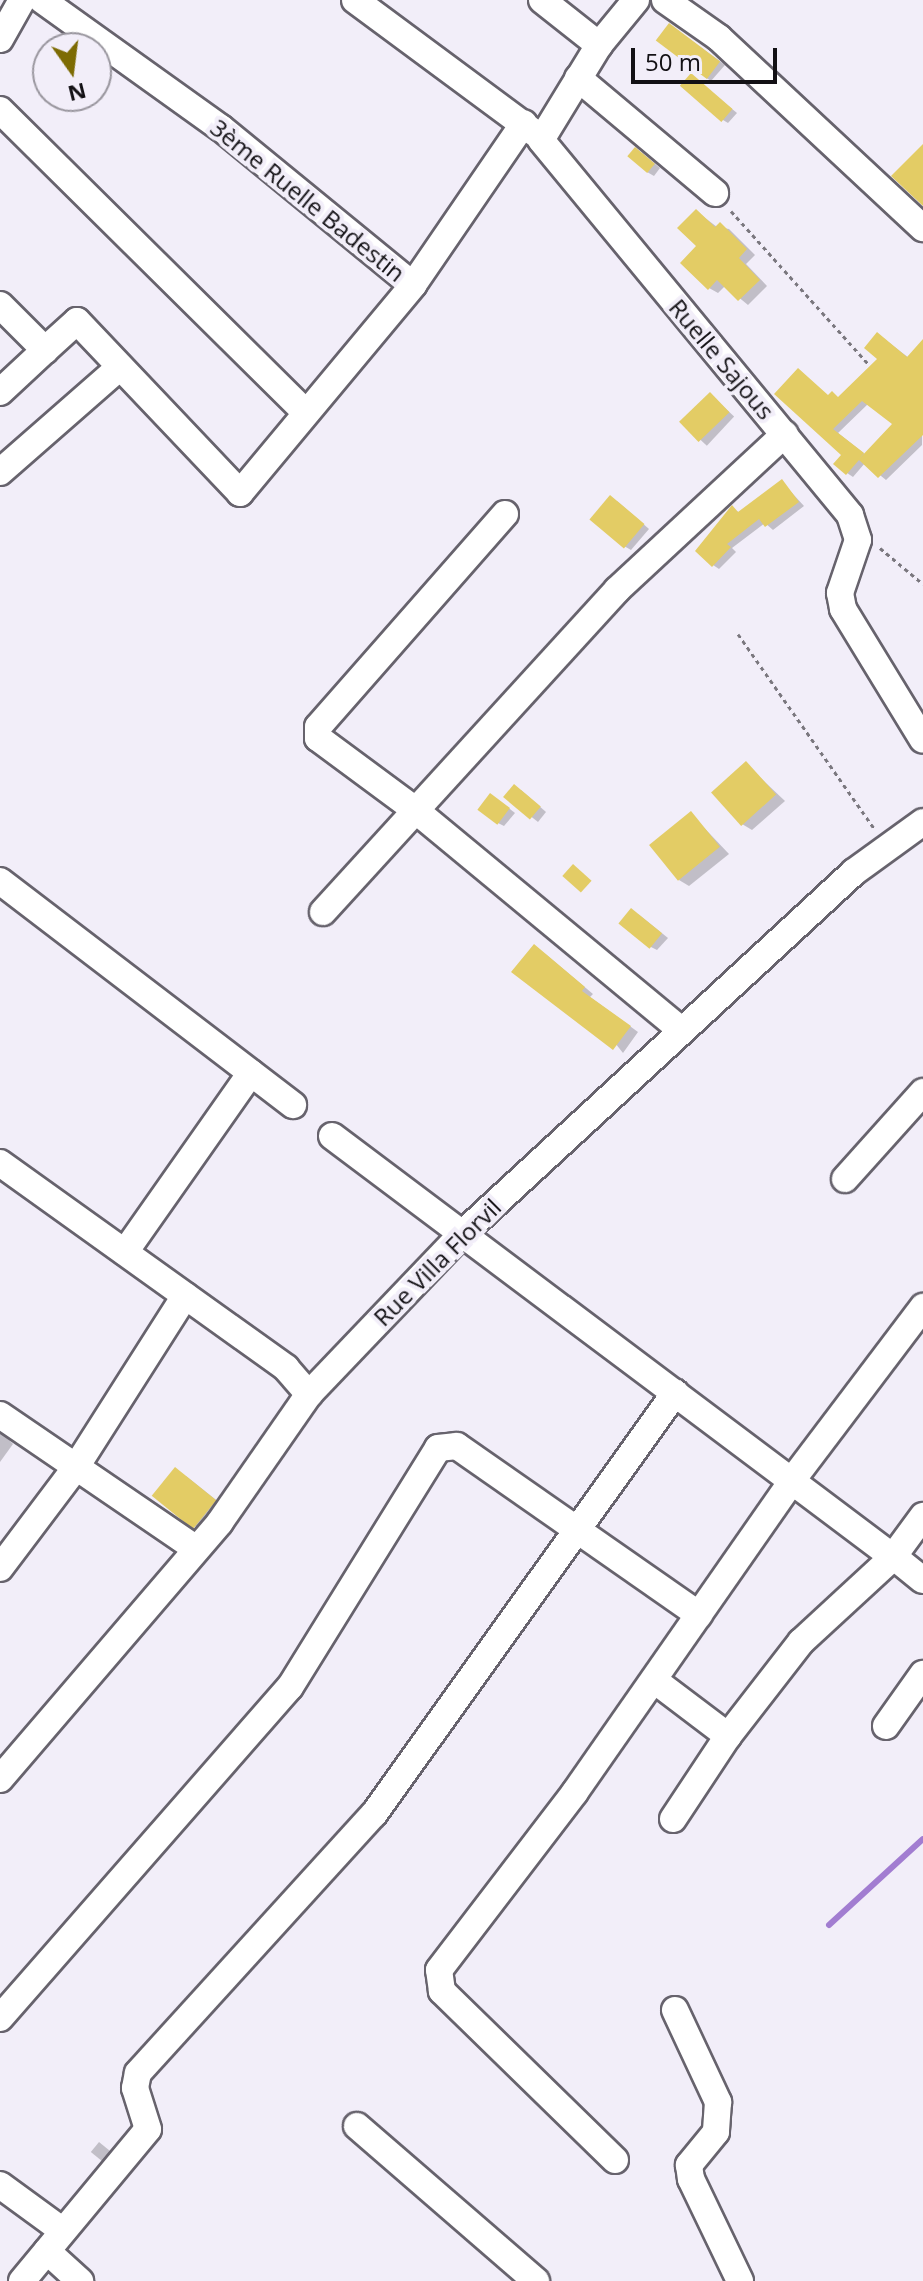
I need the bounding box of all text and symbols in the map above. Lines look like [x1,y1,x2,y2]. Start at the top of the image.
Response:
north arrow [32,32,112,112]
scale bar [635,32,781,82]
text: 50 m [645,45,701,78]
text: N [65,77,90,110]
street label: 3ème Ruelle Badestin [205,113,411,287]
street label: Ruelle Sajous [663,293,781,425]
street label: Rue Villa Florvil [367,1192,507,1332]

